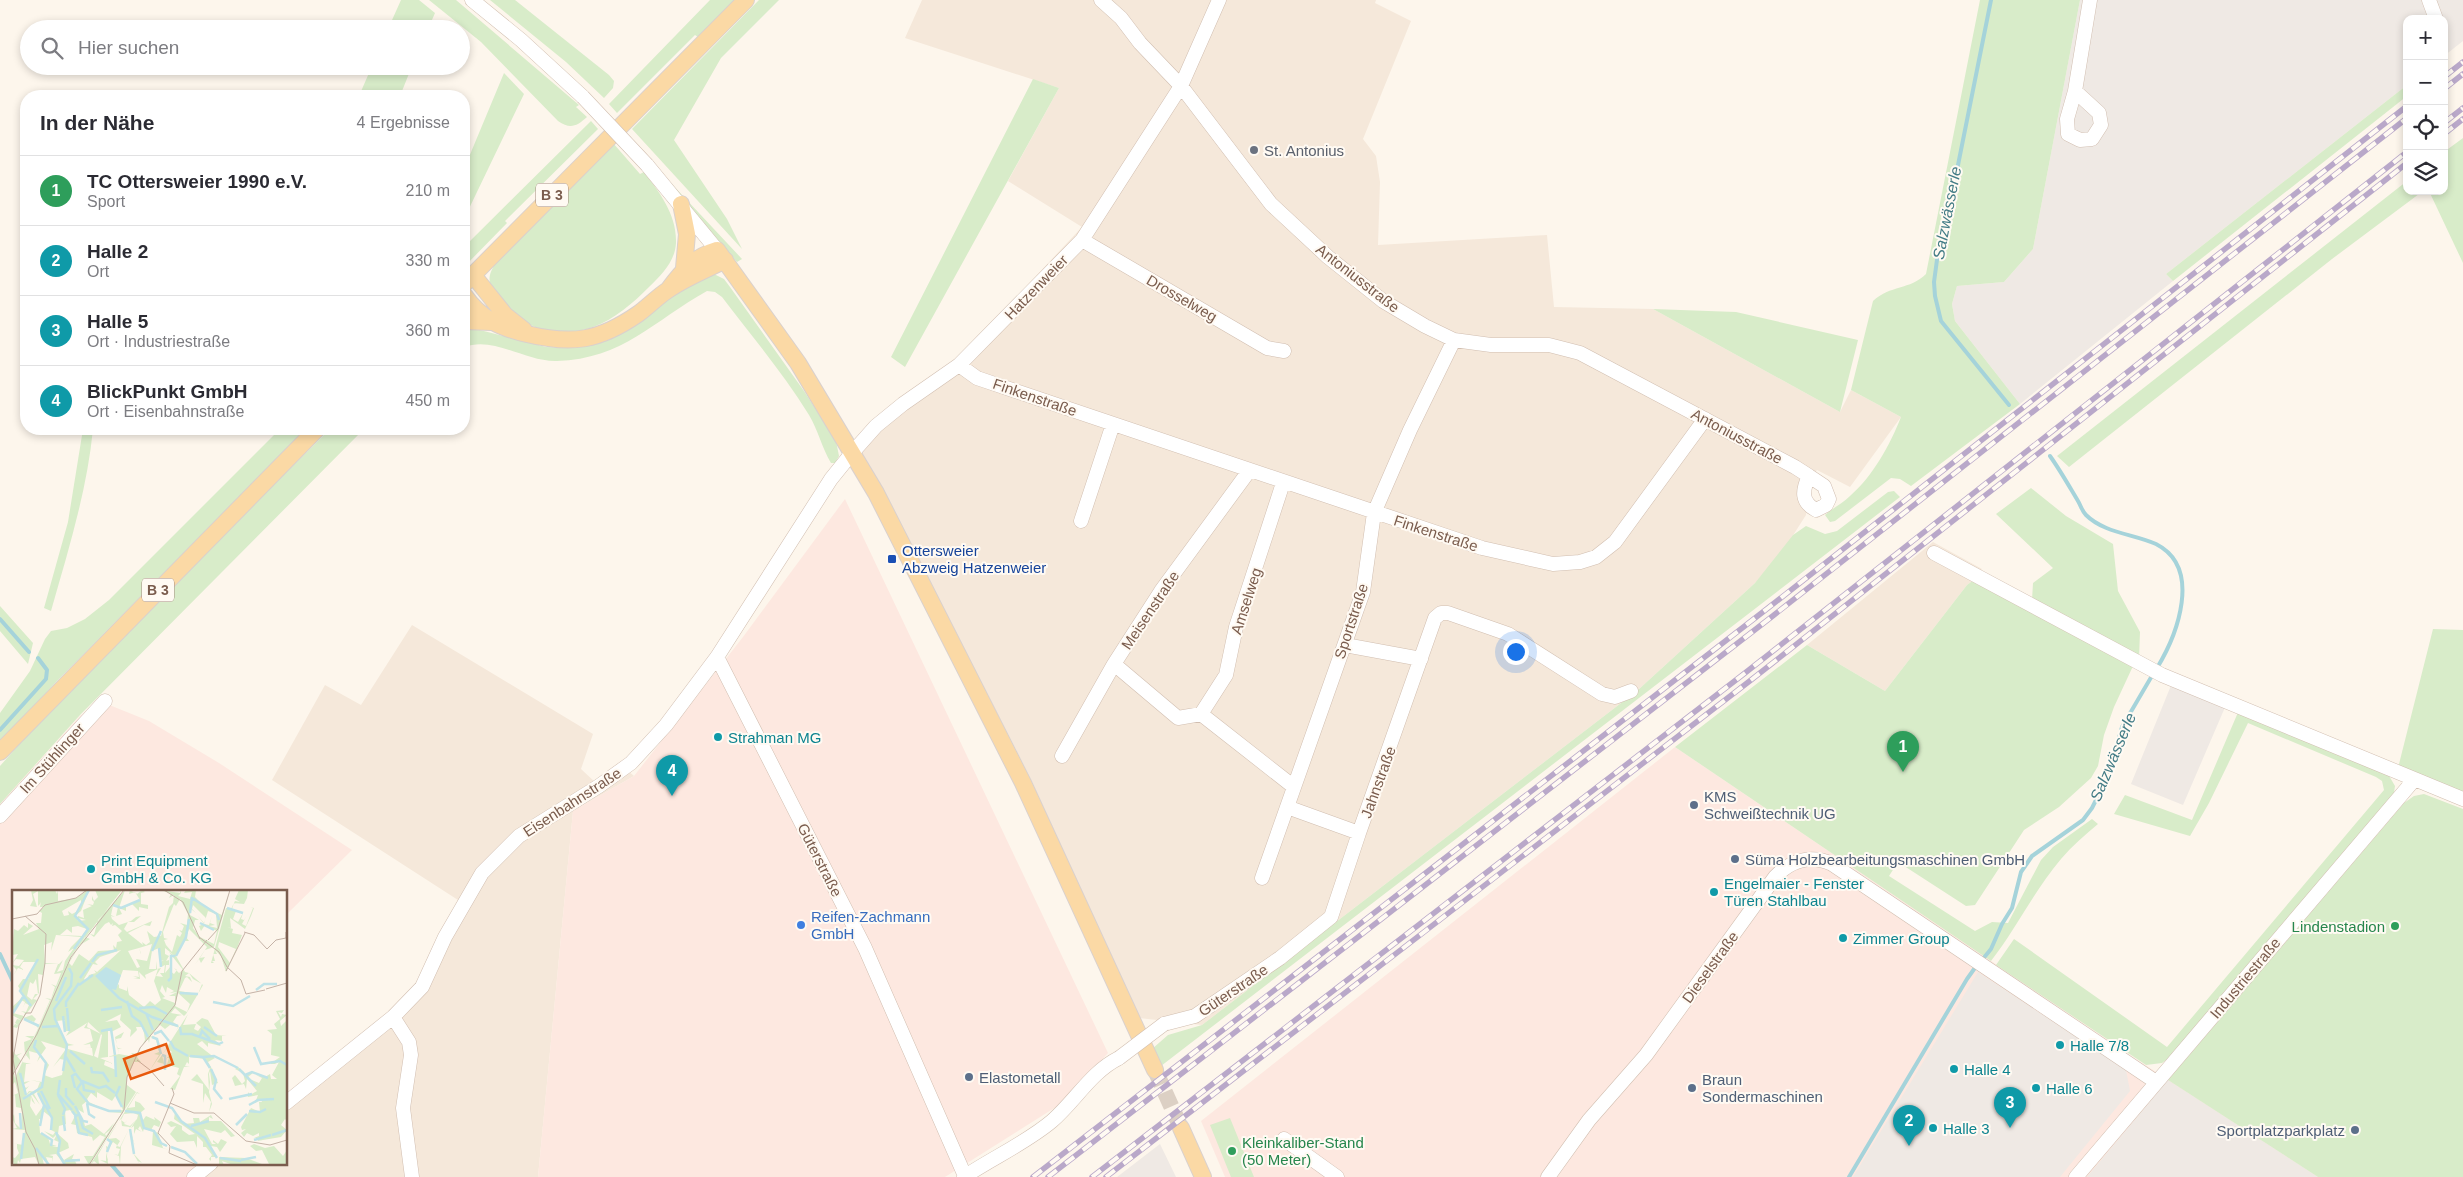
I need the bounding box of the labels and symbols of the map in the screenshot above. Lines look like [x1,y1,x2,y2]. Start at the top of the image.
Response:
place label: St. Antonius [1264,142,1344,159]
marker: St. Antonius [1248,144,1260,156]
water label: Salzwässerle [1930,165,1964,261]
road number: B 3 [536,184,568,206]
street label: Antoniusstraße [1313,240,1403,316]
street label: Hatzenweier [1001,251,1071,323]
street label: Drosselweg [1144,271,1220,325]
street label: Finkenstraße [991,375,1079,419]
street label: Antoniusstraße [1688,405,1786,467]
street label: Finkenstraße [1392,511,1480,555]
place label: Ottersweier Abzweig Hatzenweier [902,542,1046,576]
marker: Ottersweier Abzweig Hatzenweier [886,553,898,565]
street label: Amselweg [1227,565,1265,637]
street label: Meisenstraße [1118,568,1182,652]
road number: B 3 [142,578,174,602]
street label: Sportstraße [1331,581,1371,661]
your location [1503,639,1529,665]
water label: Salzwässerle [2087,710,2139,804]
street label: Im Stühlinger [16,719,88,797]
place label: Strahman MG [728,729,821,746]
marker: Strahman MG [712,731,724,743]
pin: 1 [1887,731,1919,772]
street label: Jahnstraße [1357,744,1399,820]
pin: 4 [656,755,688,796]
street label: Eisenbahnstraße [520,764,624,840]
place label: KMS Schweißtechnik UG [1704,788,1836,822]
marker: KMS Schweißtechnik UG [1688,799,1700,811]
street label: Güterstraße [794,820,846,900]
place label: Süma Holzbearbeitungsmaschinen GmbH [1745,851,2025,868]
place label: Print Equipment GmbH & Co. KG [101,852,212,886]
marker: Süma Holzbearbeitungsmaschinen GmbH [1729,853,1741,865]
marker: Print Equipment GmbH & Co. KG [85,863,97,875]
place label: Engelmaier - Fenster Türen Stahlbau [1724,875,1864,909]
marker: Engelmaier - Fenster Türen Stahlbau [1708,886,1720,898]
inset map [12,890,288,1164]
place label: Reifen-Zachmann GmbH [811,908,930,942]
place label: Lindenstadion [2292,918,2385,935]
marker: Reifen-Zachmann GmbH [795,919,807,931]
marker: Lindenstadion [2389,920,2401,932]
street label: Dieselstraße [1678,928,1742,1006]
place label: Zimmer Group [1853,930,1950,947]
marker: Zimmer Group [1837,932,1849,944]
street label: Industriestraße [2206,934,2284,1022]
street label: Güterstraße [1195,961,1271,1019]
place label: Halle 7/8 [2070,1037,2129,1054]
marker: Halle 7/8 [2054,1039,2066,1051]
place label: Halle 4 [1964,1061,2011,1078]
marker: Halle 4 [1948,1063,1960,1075]
place label: Elastometall [979,1069,1061,1086]
marker: Elastometall [963,1071,975,1083]
place label: Braun Sondermaschinen [1702,1071,1823,1105]
place label: Halle 6 [2046,1080,2093,1097]
marker: Braun Sondermaschinen [1686,1082,1698,1094]
marker: Halle 6 [2030,1082,2042,1094]
pin: 3 [1994,1087,2026,1128]
pin: 2 [1893,1105,1925,1146]
place label: Halle 3 [1943,1120,1990,1137]
marker: Halle 3 [1927,1122,1939,1134]
place label: Sportplatzparkplatz [2217,1122,2345,1139]
marker: Sportplatzparkplatz [2349,1124,2361,1136]
place label: Kleinkaliber-Stand (50 Meter) [1242,1134,1364,1168]
marker: Kleinkaliber-Stand (50 Meter) [1226,1145,1238,1157]

